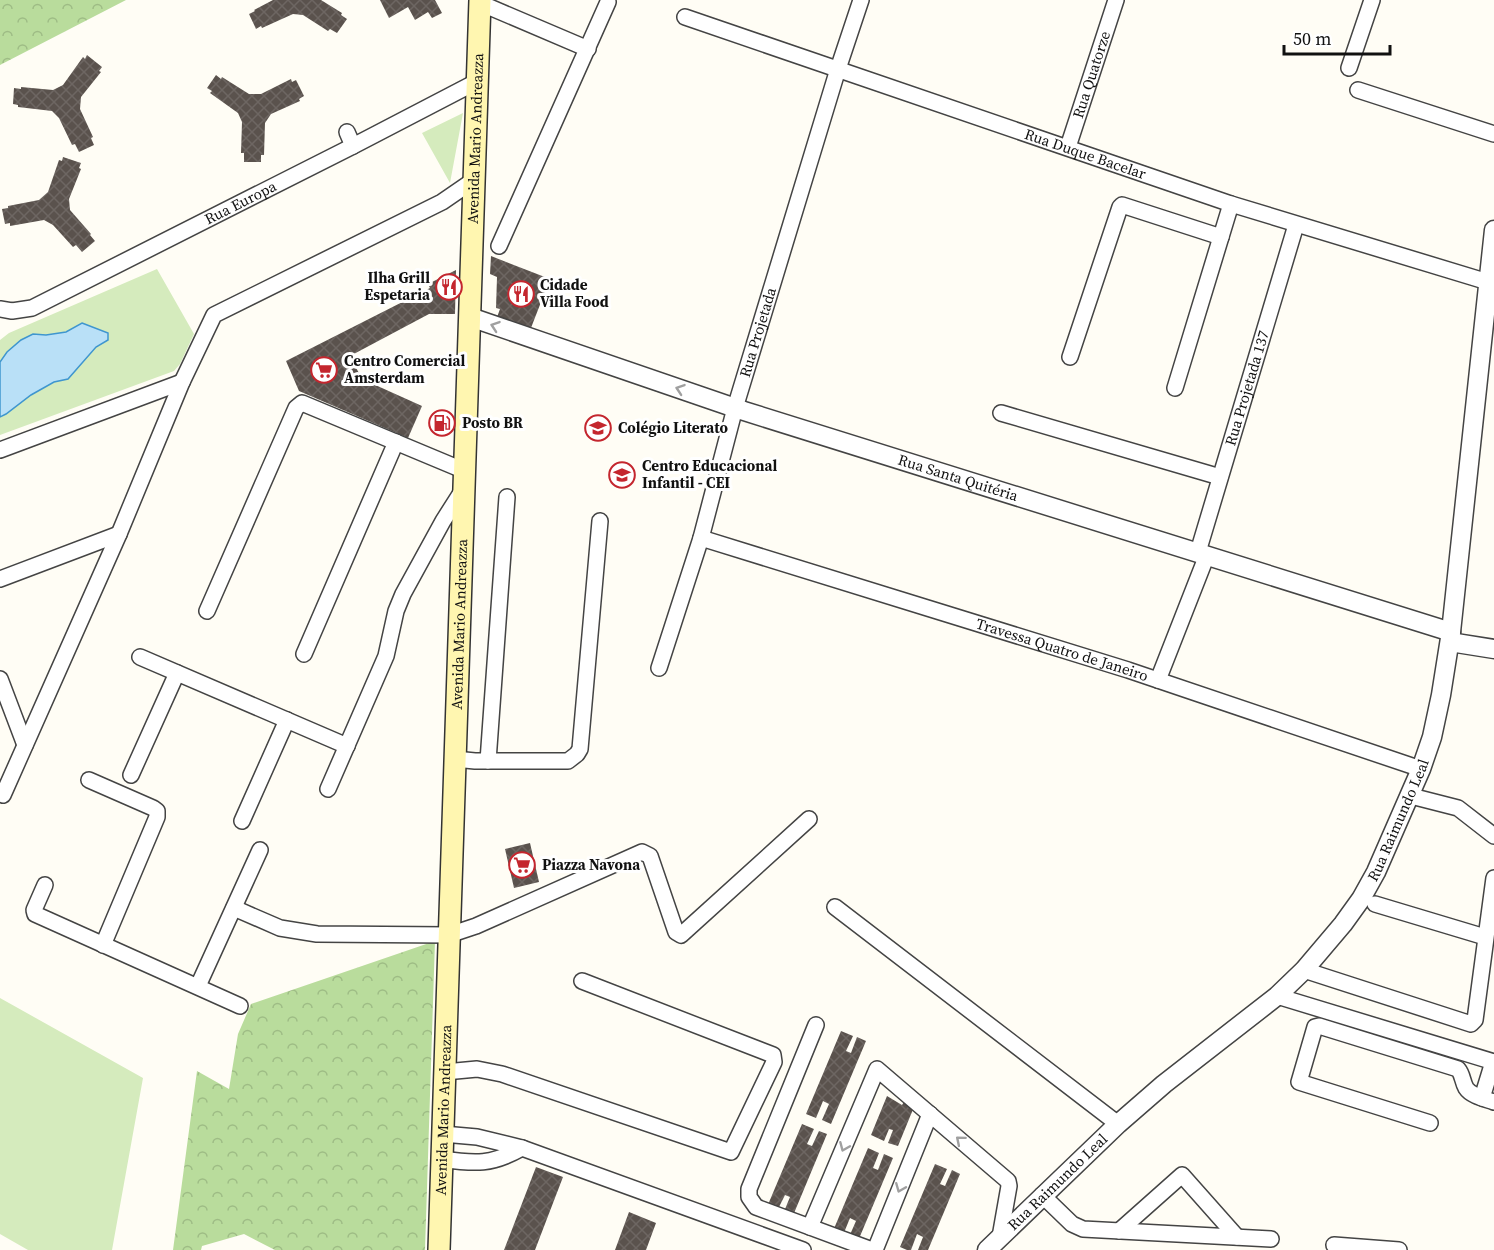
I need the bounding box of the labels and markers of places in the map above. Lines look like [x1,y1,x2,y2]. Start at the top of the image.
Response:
place label: Ilha Grill Espetaria [364,267,431,305]
restaurant icon: Ilha Grill Espetaria [434,272,464,302]
place label: Cidade Villa Food [540,274,609,312]
restaurant icon: Cidade Villa Food [506,279,536,309]
place label: Centro Comercial Amsterdam [344,350,465,388]
supermarket icon: Centro Comercial Amsterdam [309,355,339,385]
fuel station icon: Posto BR [427,408,457,438]
place label: Posto BR [462,412,524,433]
school or university icon: Colégio Literato [583,413,613,443]
place label: Colégio Literato [618,417,728,438]
place label: Centro Educacional Infantil - CEI [642,455,777,493]
school or university icon: Centro Educacional Infantil - CEI [607,460,637,490]
supermarket icon: Piazza Navona [507,850,537,880]
place label: Piazza Navona [542,854,641,875]

